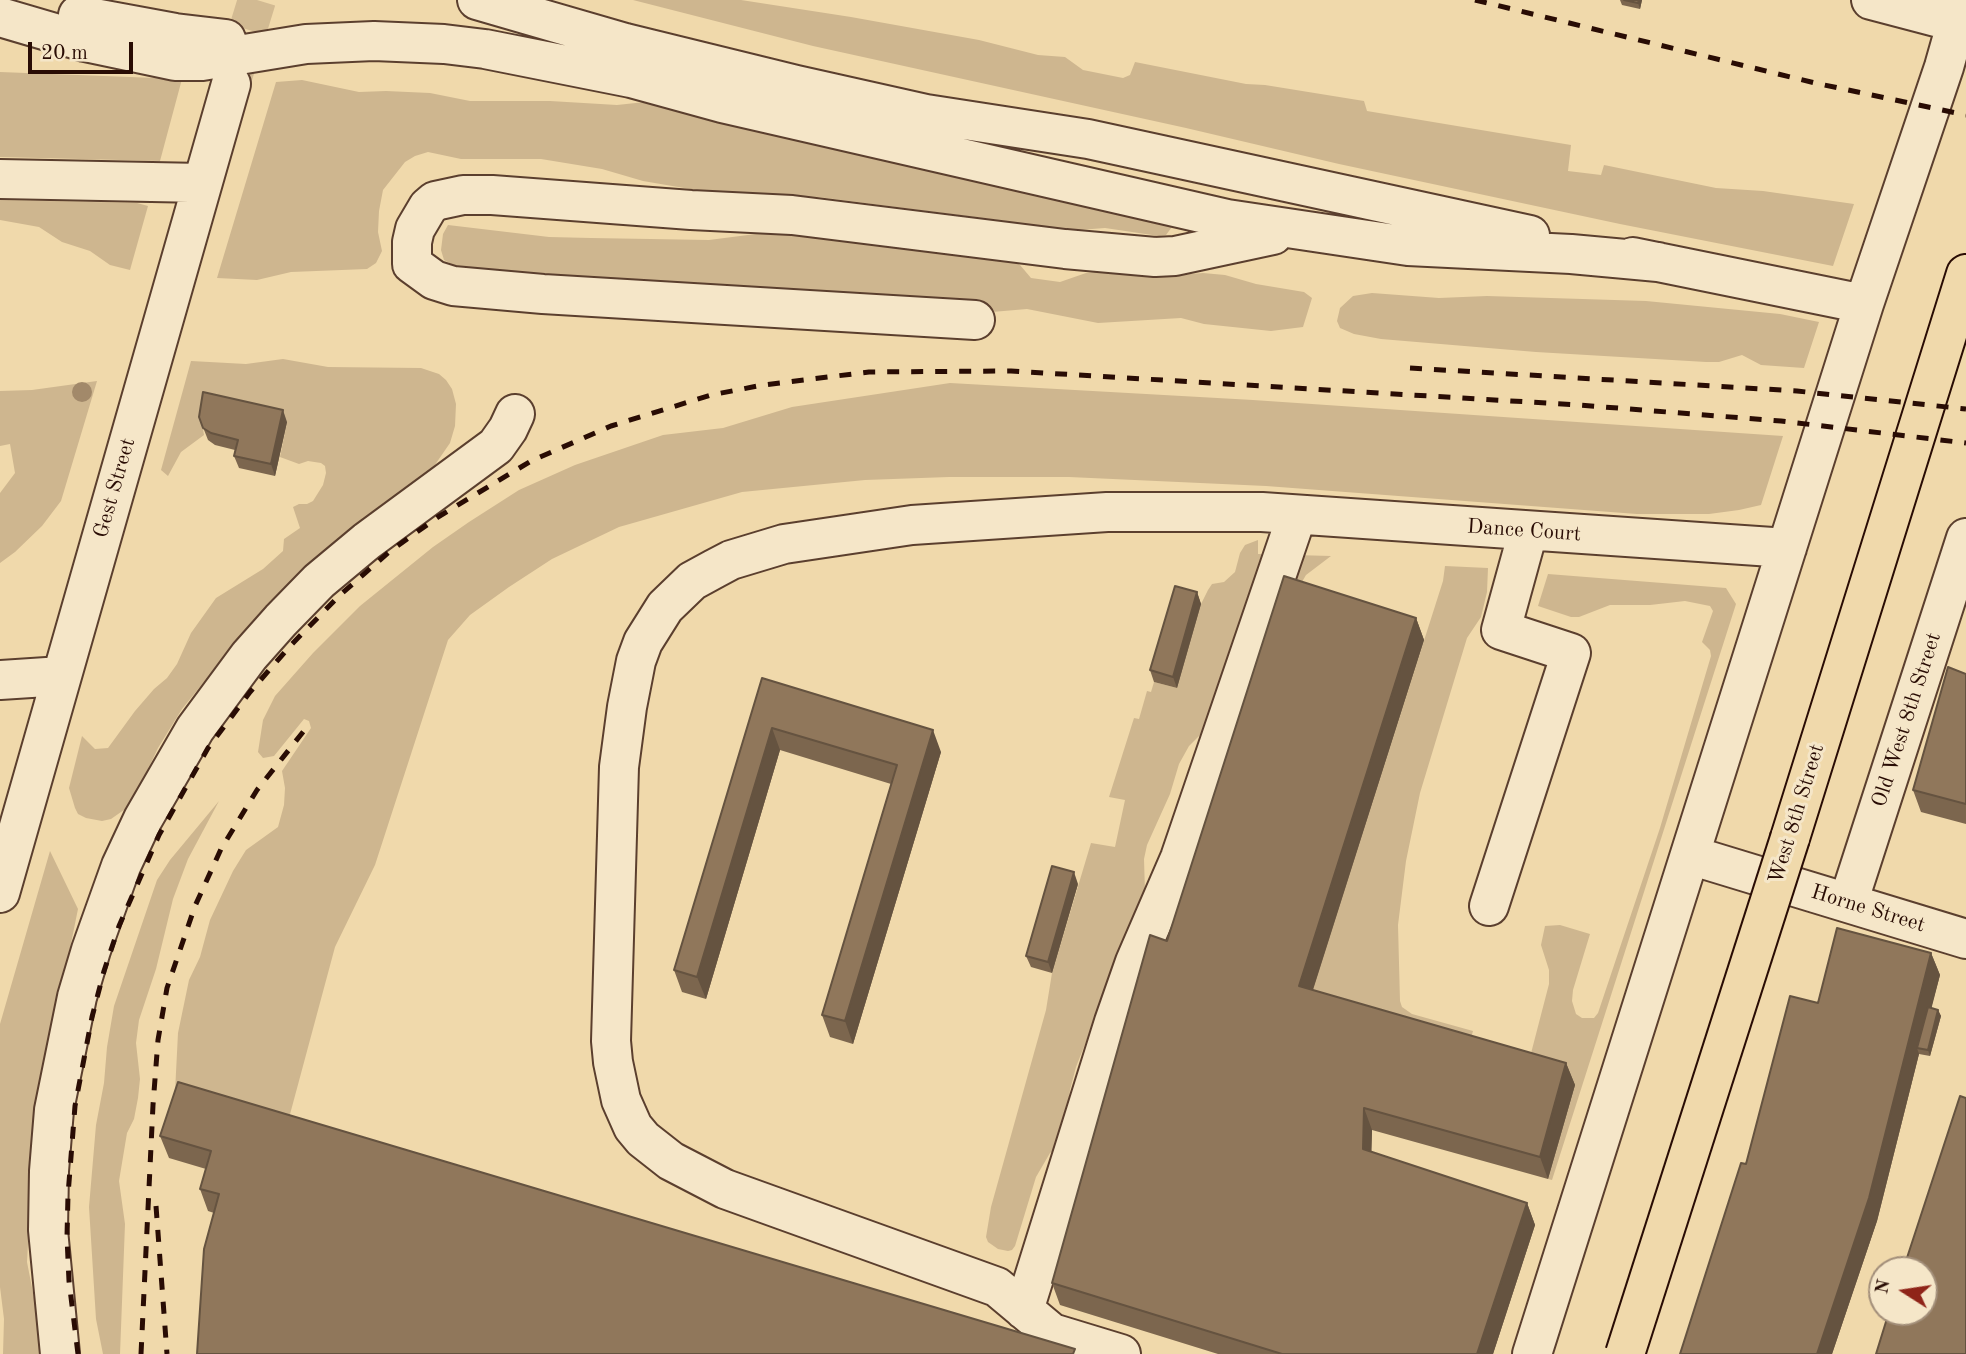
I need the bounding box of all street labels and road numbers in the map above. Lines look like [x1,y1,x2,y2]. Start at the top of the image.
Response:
street label: Gest Street [89,435,141,541]
street label: Dance Court [1466,514,1582,548]
street label: Old West 8th Street [1867,630,1947,810]
street label: West 8th Street [1764,741,1830,887]
street label: Horne Street [1808,880,1928,938]

